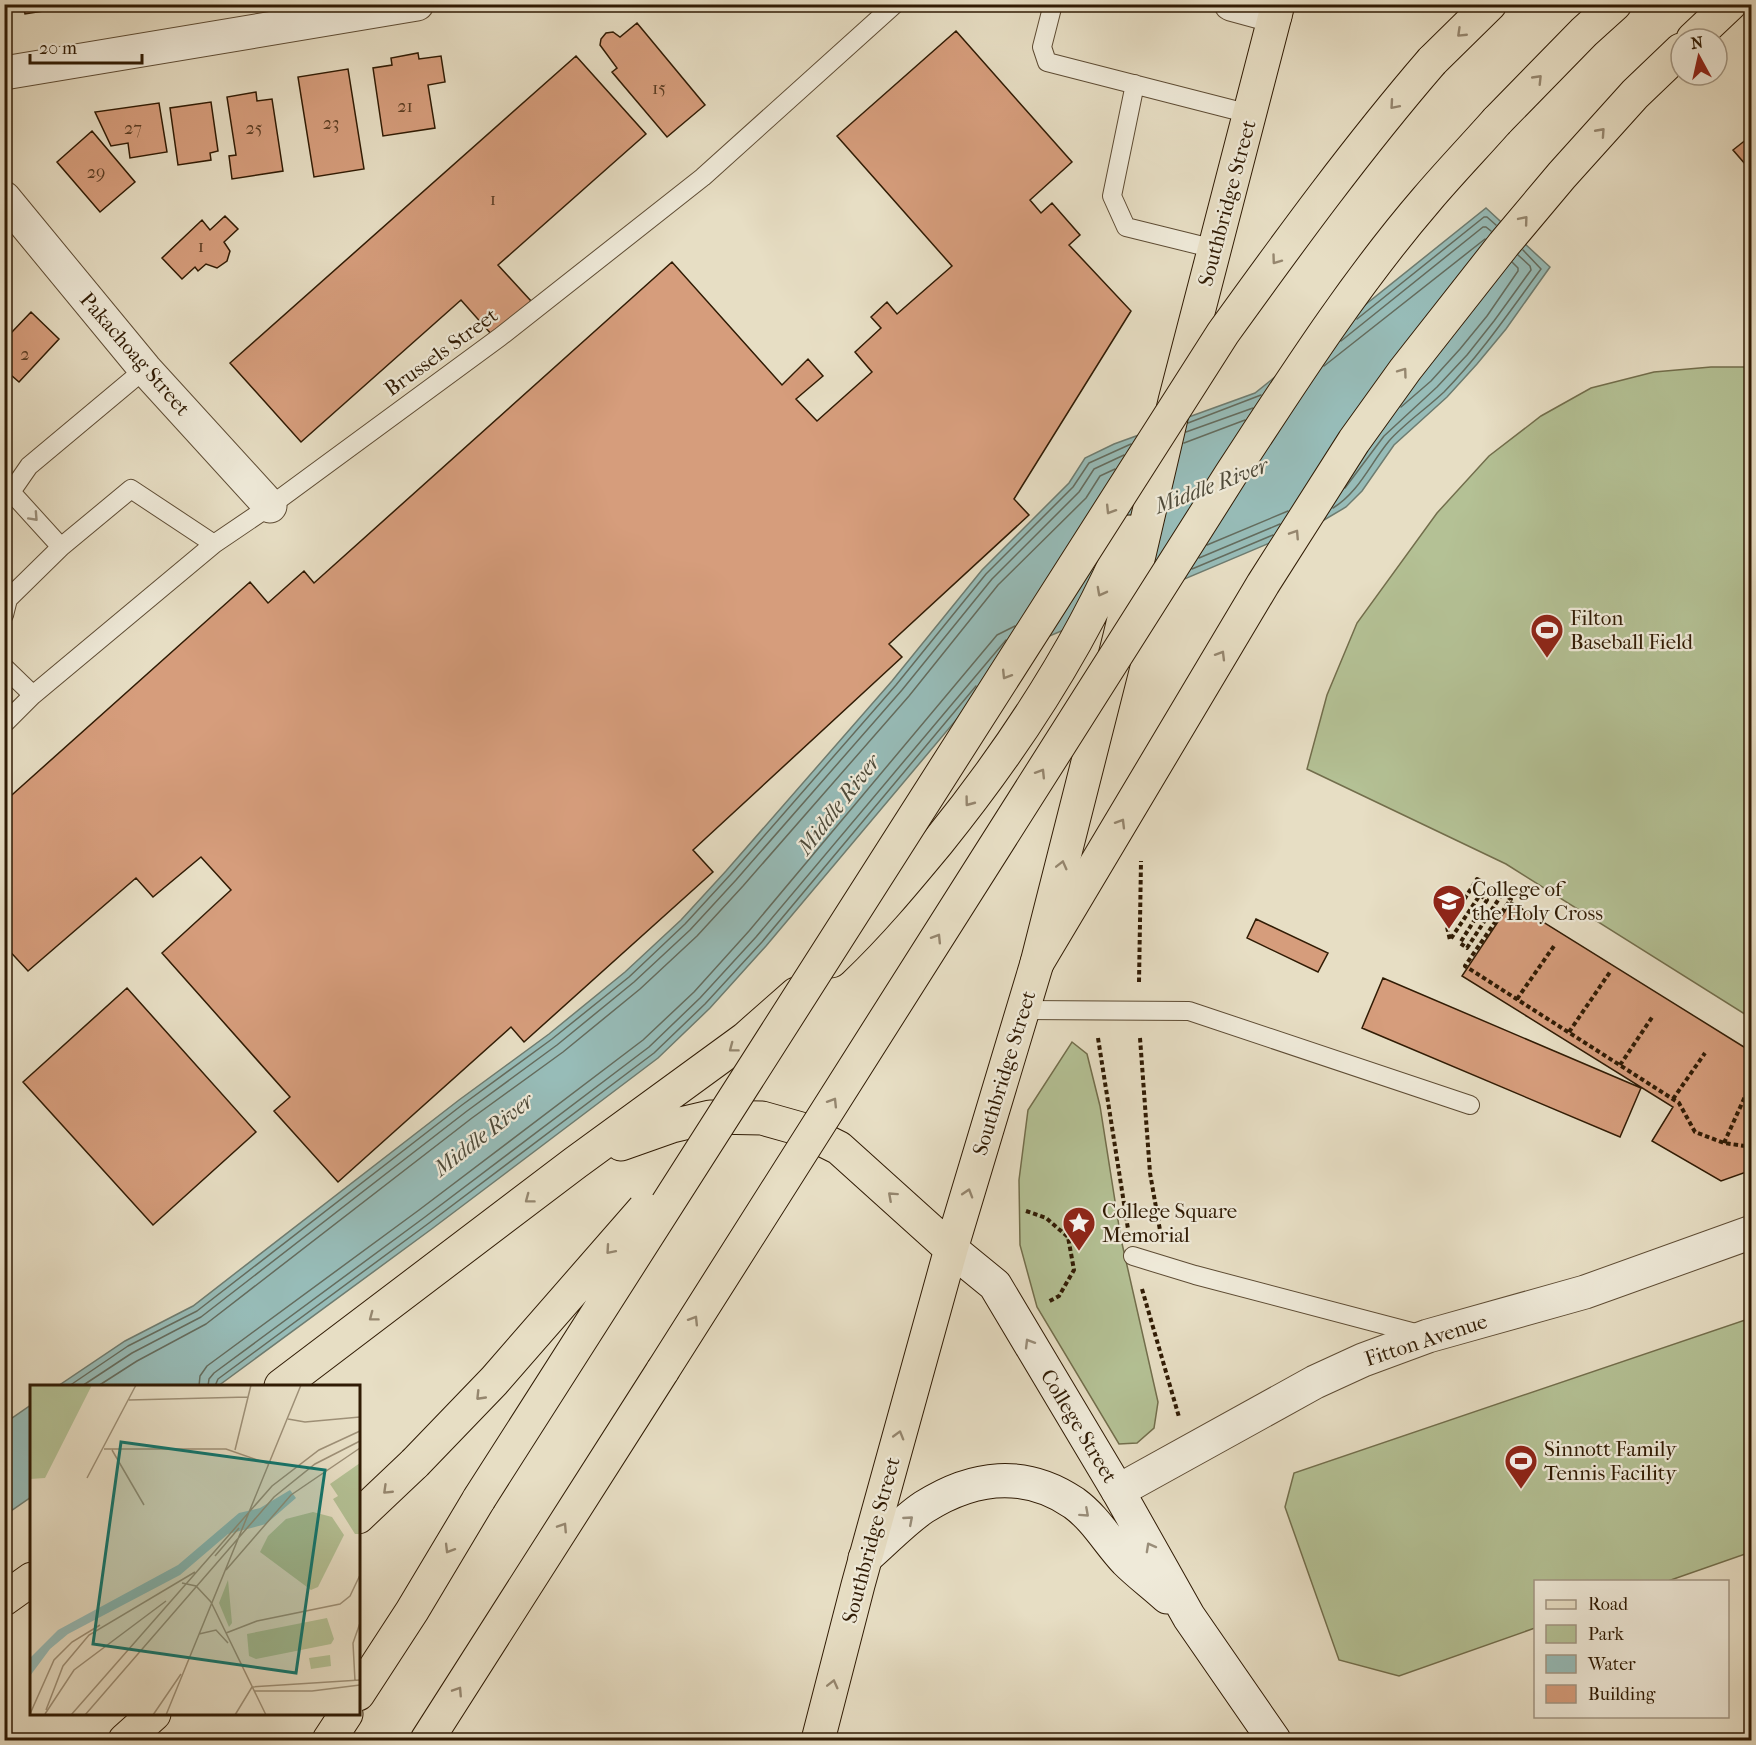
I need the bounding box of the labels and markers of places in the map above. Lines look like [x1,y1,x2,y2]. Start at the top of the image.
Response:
place label: Filton Baseball Field [1570,606,1694,654]
sports icon: Filton Baseball Field [1529,612,1565,659]
place label: College of the Holy Cross [1472,877,1603,925]
school or university icon: College of the Holy Cross [1431,883,1467,930]
place label: College Square Memorial [1102,1199,1237,1247]
place icon: College Square Memorial [1061,1205,1097,1252]
place label: Sinnott Family Tennis Facility [1544,1437,1677,1485]
sports icon: Sinnott Family Tennis Facility [1503,1443,1539,1490]

